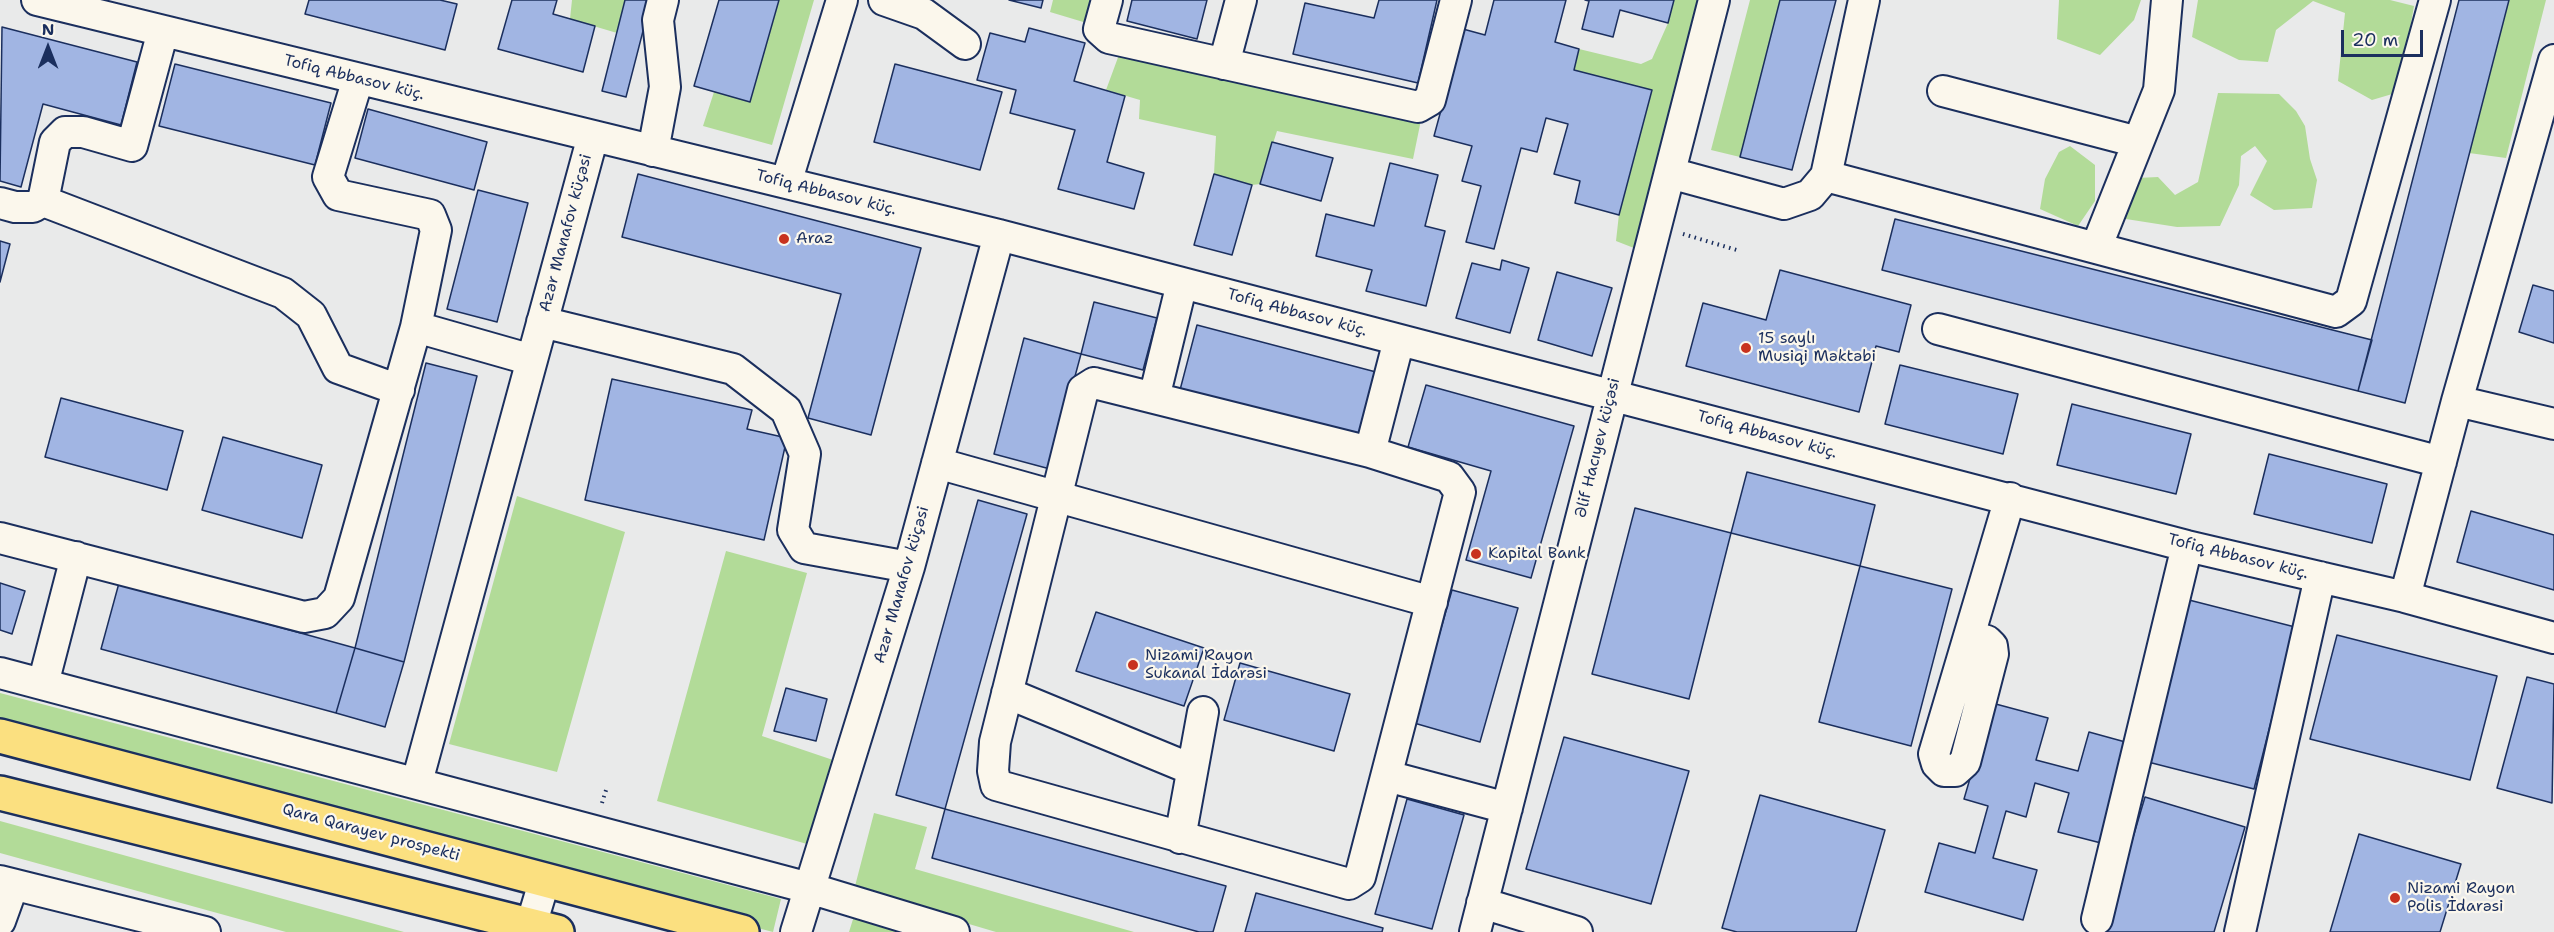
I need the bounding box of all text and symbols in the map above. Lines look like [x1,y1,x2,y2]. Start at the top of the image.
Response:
north arrow [18,18,78,78]
scale bar [2344,18,2426,56]
text: N [42,19,54,40]
text: 20 m [2352,28,2398,52]
street label: Tofiq Abbasov küç. [282,51,426,105]
street label: Azər Manafov küçəsi [536,152,596,314]
street label: Tofiq Abbasov küç. [754,166,898,220]
place label: Araz [796,229,833,249]
marker: Araz [777,232,791,246]
street label: Tofiq Abbasov küç. [1225,285,1369,341]
place label: 15 saylı Musiqi Məktəbi [1758,329,1876,367]
marker: 15 saylı Musiqi Məktəbi [1739,341,1753,355]
street label: Əlif Hacıyev küçəsi [1571,376,1625,520]
street label: Tofiq Abbasov küç. [1695,407,1839,463]
street label: Azər Manafov küçəsi [870,504,934,666]
street label: Tofiq Abbasov küç. [2166,530,2310,584]
place label: Kapital Bank [1488,544,1586,564]
marker: Kapital Bank [1469,547,1483,561]
place label: Nizami Rayon Sukanal İdarəsi [1145,646,1267,684]
marker: Nizami Rayon Sukanal İdarəsi [1126,658,1140,672]
street label: Qara Qarayev prospekti [280,800,462,866]
place label: Nizami Rayon Polis İdarəsi [2407,879,2515,917]
marker: Nizami Rayon Polis İdarəsi [2388,891,2402,905]

